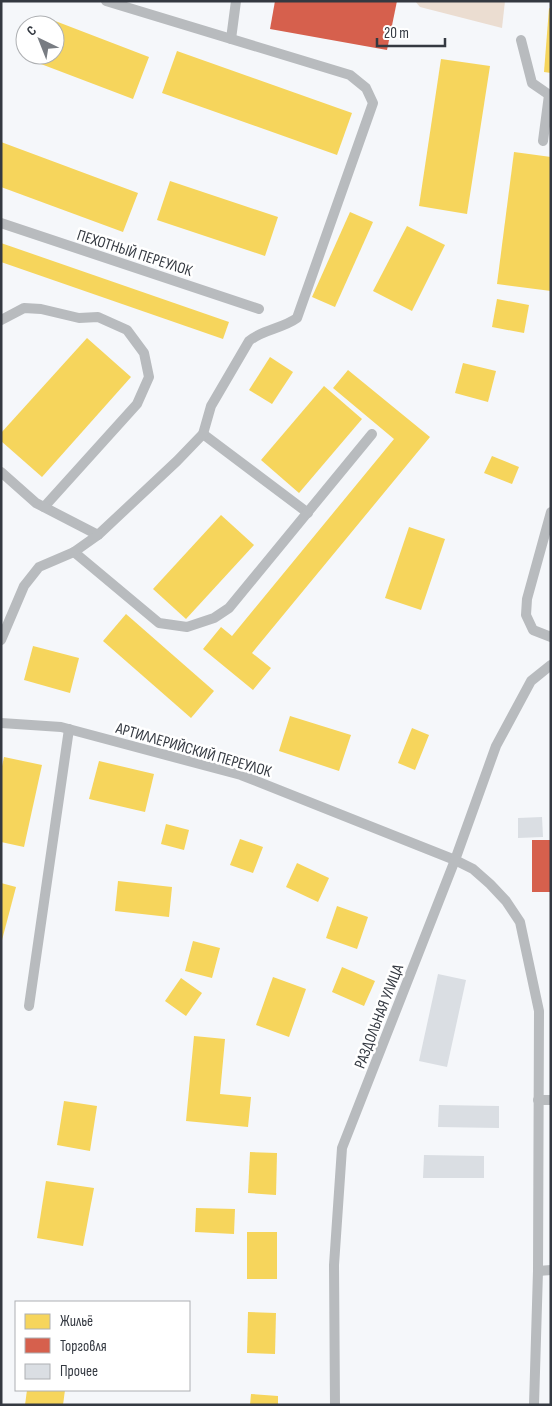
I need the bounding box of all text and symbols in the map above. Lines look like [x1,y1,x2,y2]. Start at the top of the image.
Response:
north arrow [15,15,65,65]
scale bar [377,15,444,47]
text: С [23,22,40,40]
text: 20 m [384,24,409,43]
street label: ПЕХОТНЫЙ ПЕРЕУЛОК [75,226,195,281]
street label: АРТИЛЛЕРИЙСКИЙ ПЕРЕУЛОК [113,719,274,782]
street label: РАЗДОЛЬНАЯ УЛИЦА [351,962,408,1071]
legend [15,1301,190,1391]
text: Жильё [60,1312,93,1331]
text: Торговля [60,1337,107,1356]
text: Прочее [60,1362,98,1381]

